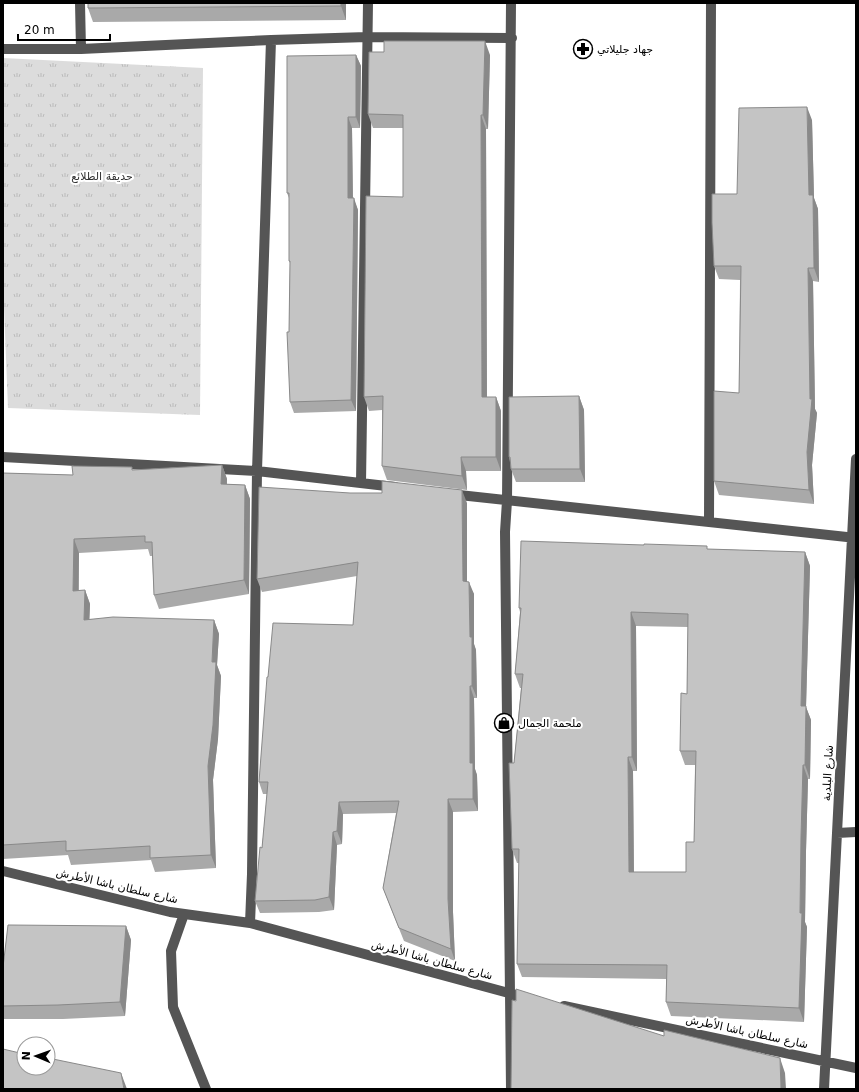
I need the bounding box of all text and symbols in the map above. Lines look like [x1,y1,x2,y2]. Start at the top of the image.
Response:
scale bar [18,16,110,42]
text: 20 m [24,23,55,37]
pharmacy icon: جهاد جليلاتي [572,38,594,60]
place label: جهاد جليلاتي [597,43,653,56]
park label: حديقة الطلائع [71,170,133,183]
shop icon: ملحمة الجمال [493,712,515,734]
place label: ملحمة الجمال [518,717,582,730]
street label: شارع البلدية [820,745,836,801]
street label: شارع سلطان باشا الأطرش [55,865,179,906]
street label: شارع سلطان باشا الأطرش [370,937,494,982]
street label: شارع سلطان باشا الأطرش [685,1012,810,1051]
north arrow [16,1036,56,1076]
text: N [20,1051,33,1061]

